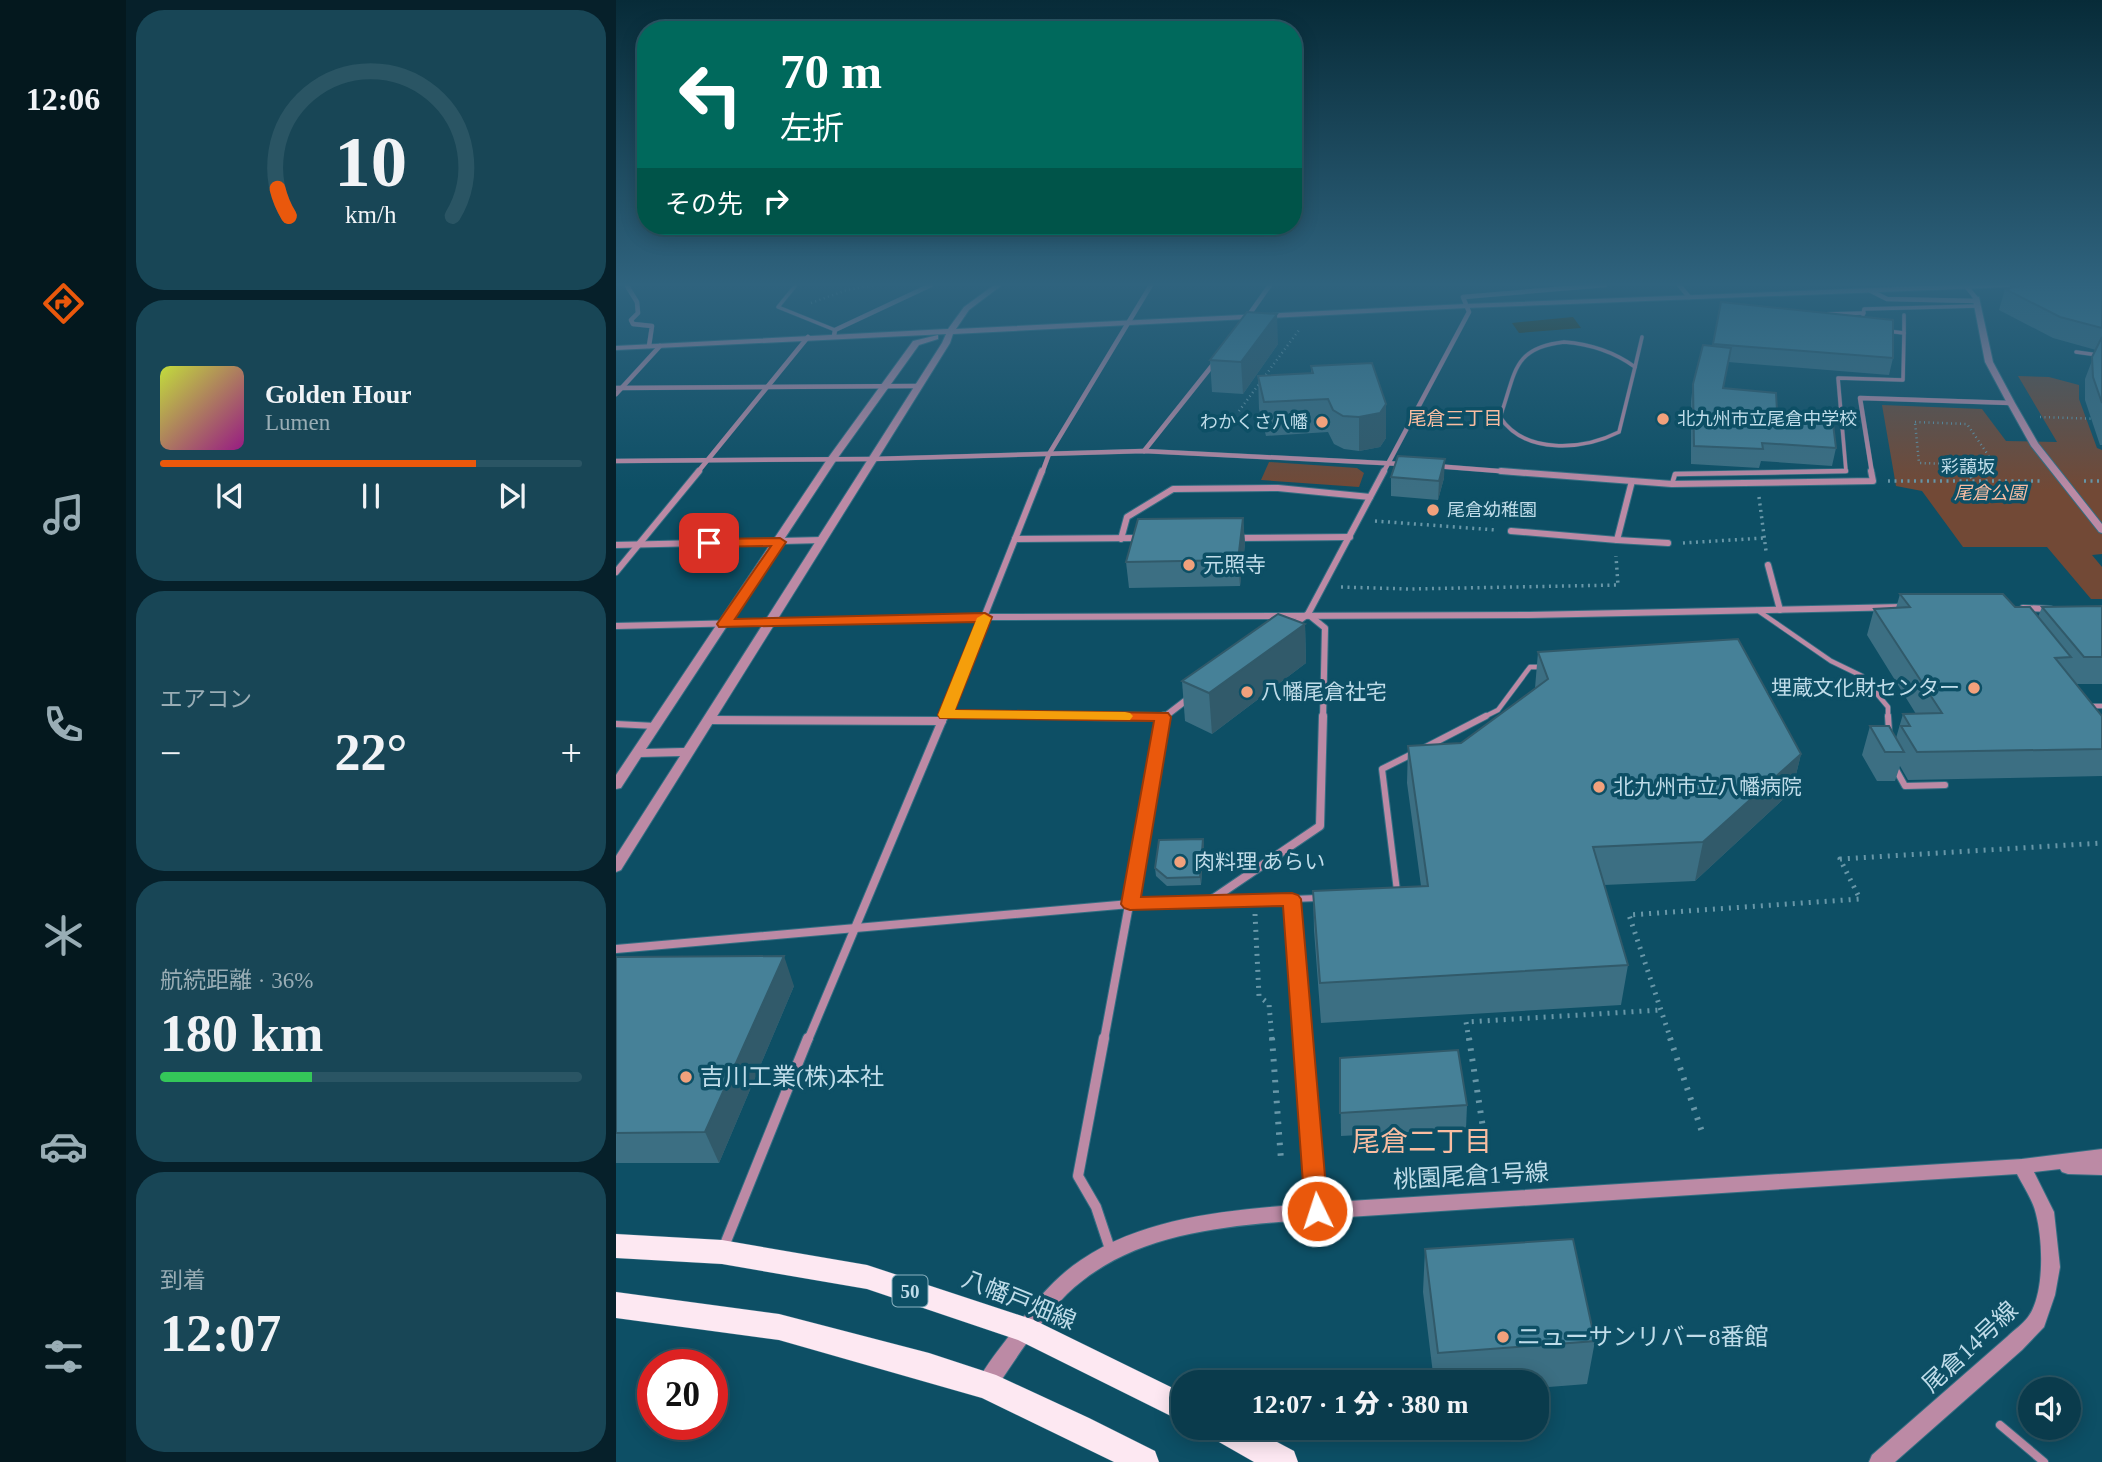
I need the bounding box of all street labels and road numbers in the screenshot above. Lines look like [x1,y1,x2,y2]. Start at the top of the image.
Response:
street label: 彩藹坂 [1941,457,1995,477]
street label: 桃園尾倉1号線 [1392,1159,1550,1193]
street label: 八幡戸畑線 [958,1265,1080,1335]
road number: 50 [892,1275,928,1306]
street label: 尾倉14号線 [1917,1297,2023,1397]

